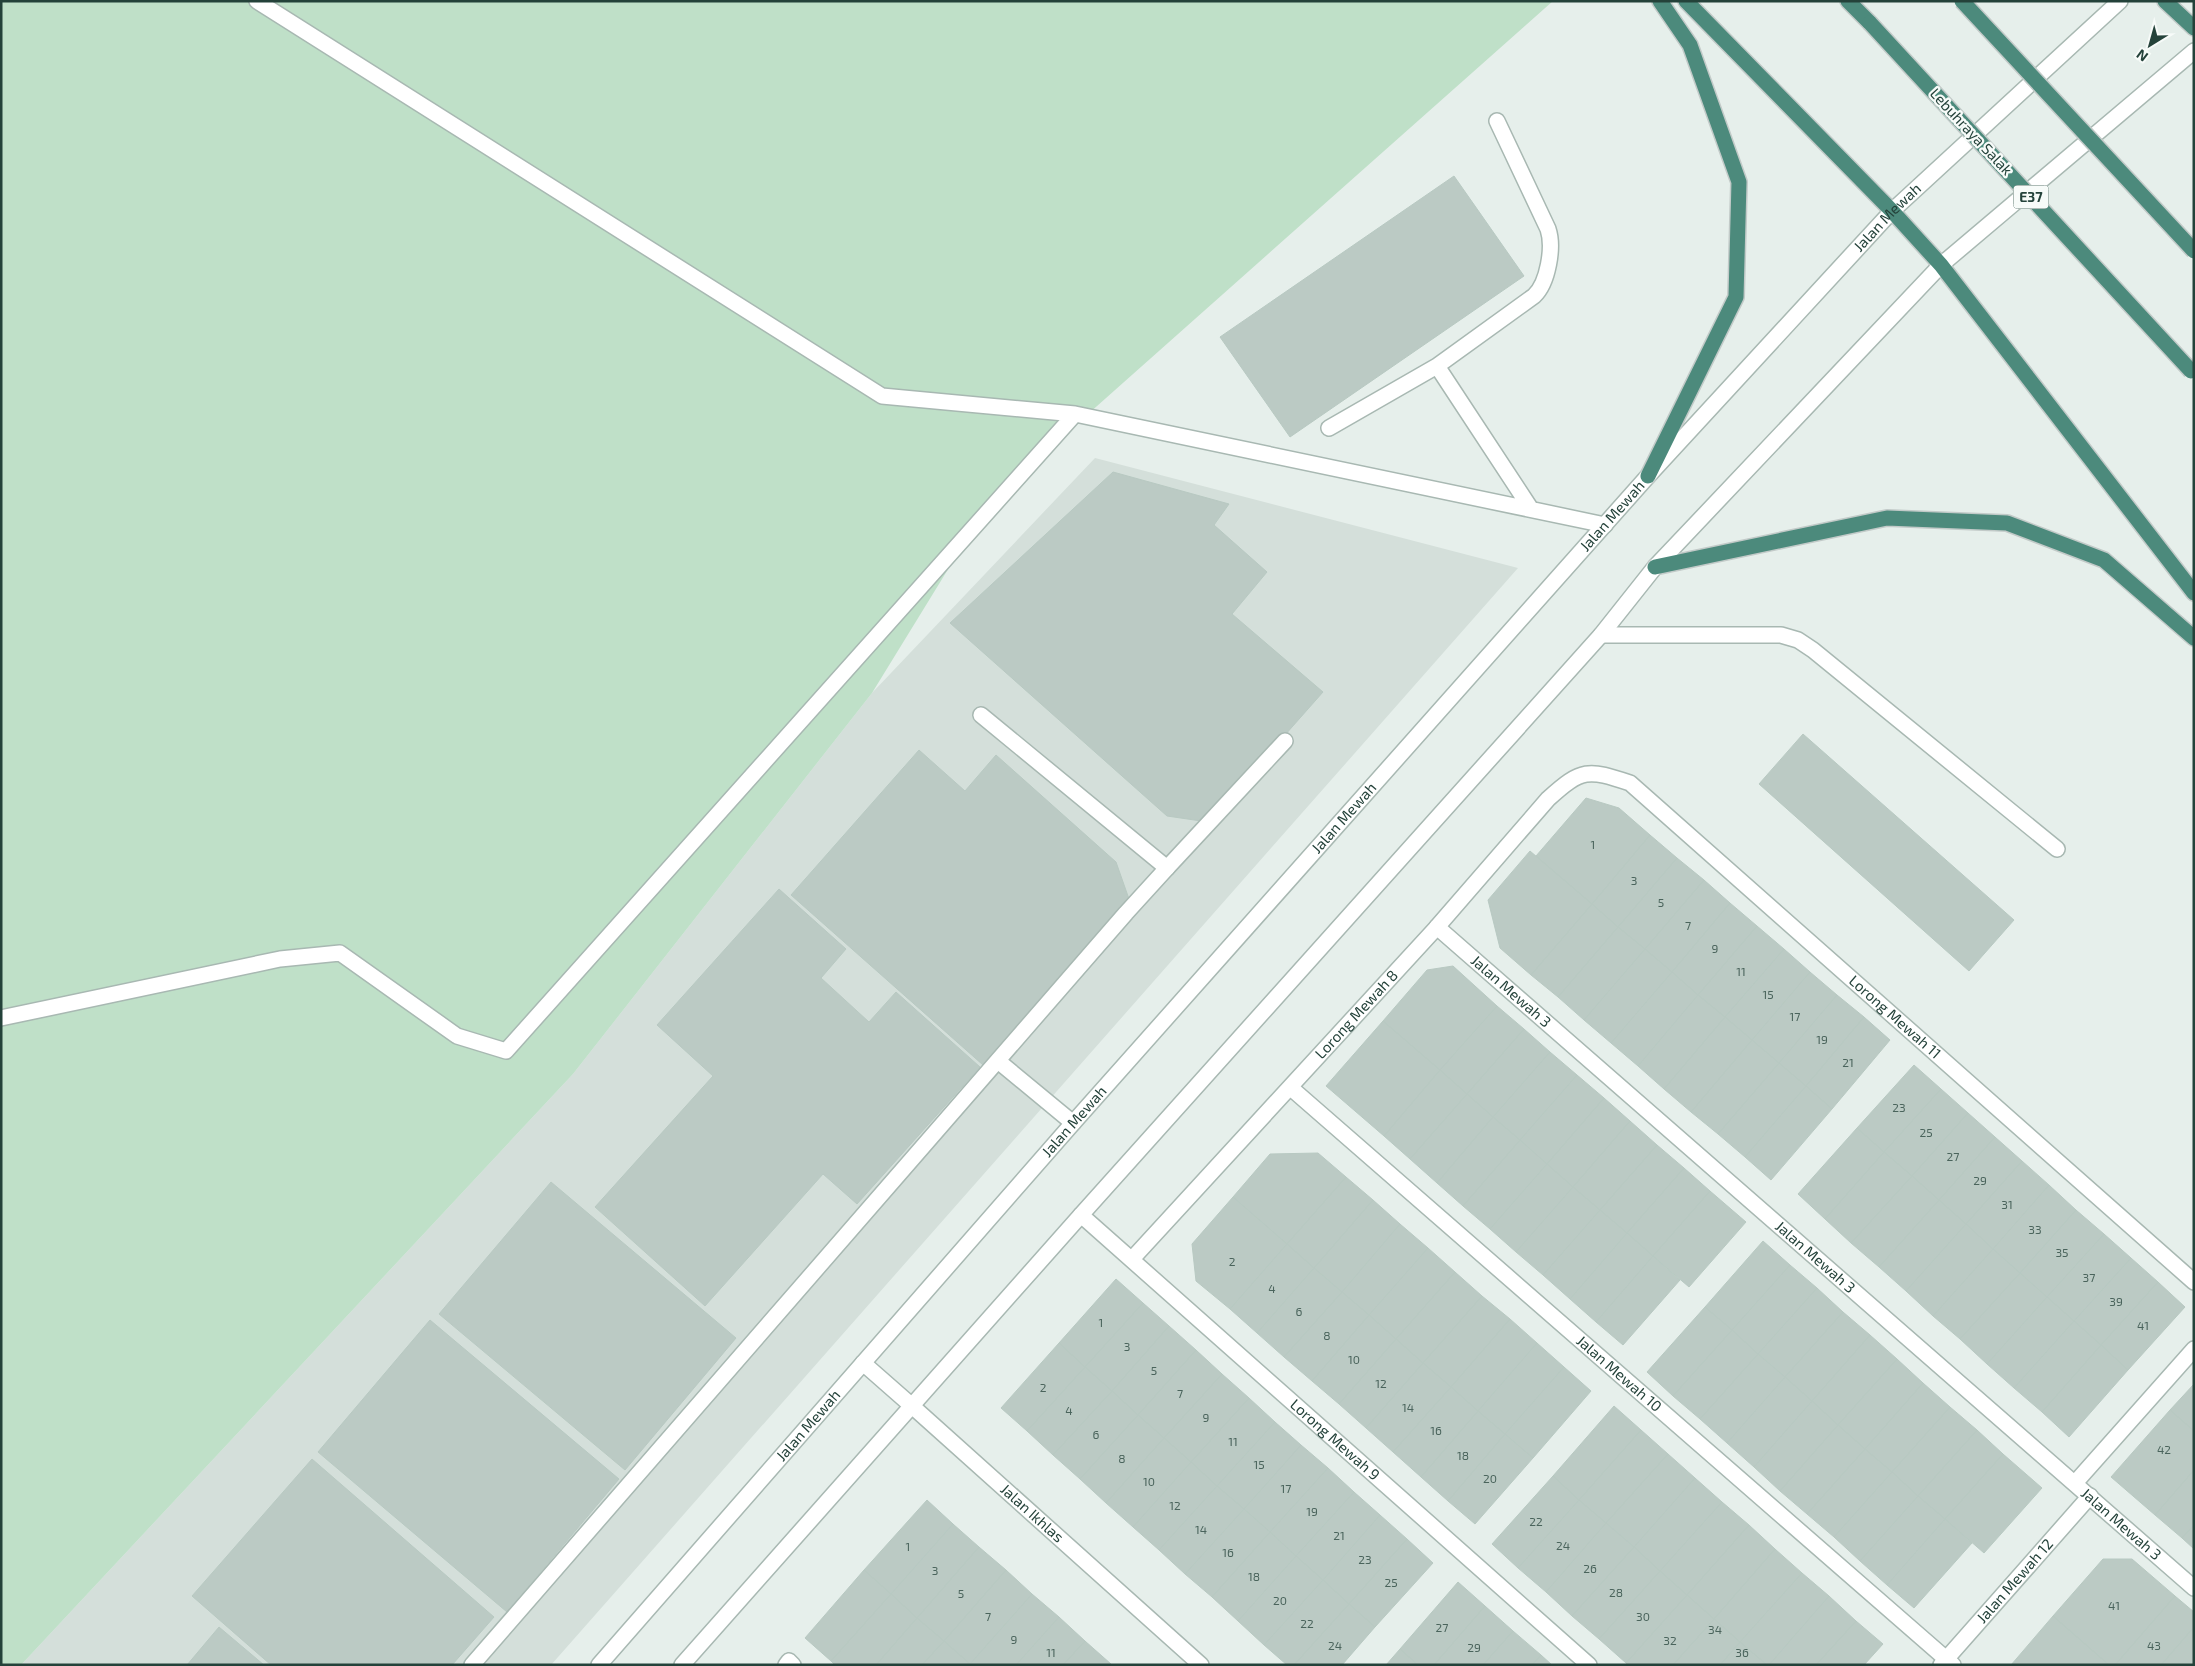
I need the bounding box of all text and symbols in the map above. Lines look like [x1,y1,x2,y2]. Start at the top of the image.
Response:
north arrow [2125,20,2175,70]
text: N [2133,46,2151,66]
street label: Lebuhraya Salak [1927,84,2017,179]
street label: Jalan Mewah [1849,179,1924,255]
road number: E37 [2014,186,2048,208]
street label: Jalan Mewah [1575,476,1648,555]
street label: Jalan Mewah [1307,778,1379,857]
house number: 1 [1591,837,1595,851]
house number: 3 [1631,873,1637,887]
house number: 5 [1658,895,1664,909]
house number: 7 [1685,918,1691,932]
house number: 9 [1712,941,1719,955]
street label: Jalan Mewah 3 [1468,951,1555,1030]
house number: 11 [1736,964,1746,978]
street label: Lorong Mewah 8 [1311,966,1401,1062]
street label: Lorong Mewah 11 [1846,971,1945,1062]
house number: 15 [1762,987,1774,1001]
house number: 17 [1790,1009,1800,1023]
house number: 19 [1816,1032,1828,1046]
house number: 21 [1842,1055,1854,1069]
street label: Jalan Mewah [1038,1082,1110,1160]
house number: 23 [1892,1100,1906,1114]
house number: 25 [1919,1125,1933,1139]
house number: 27 [1947,1149,1959,1163]
house number: 29 [1973,1173,1987,1187]
house number: 31 [2001,1197,2013,1211]
street label: Jalan Mewah 3 [1772,1217,1860,1296]
house number: 33 [2028,1222,2042,1236]
house number: 35 [2055,1245,2069,1259]
house number: 2 [1229,1254,1236,1268]
house number: 37 [2083,1270,2095,1284]
house number: 4 [1268,1281,1276,1295]
house number: 39 [2109,1294,2123,1308]
house number: 6 [1296,1304,1303,1318]
house number: 1 [1099,1315,1103,1329]
house number: 41 [2137,1318,2149,1332]
house number: 8 [1323,1328,1331,1342]
street label: Jalan Mewah 10 [1573,1331,1666,1415]
house number: 3 [1124,1339,1130,1353]
house number: 10 [1348,1352,1360,1366]
house number: 5 [1151,1363,1157,1377]
house number: 12 [1375,1376,1387,1390]
house number: 2 [1040,1380,1047,1394]
street label: Jalan Mewah [772,1386,844,1464]
house number: 7 [1177,1386,1183,1400]
street label: Lorong Mewah 9 [1287,1395,1384,1483]
house number: 14 [1402,1400,1414,1414]
house number: 4 [1065,1403,1073,1417]
house number: 9 [1203,1410,1210,1424]
house number: 16 [1430,1423,1442,1437]
house number: 6 [1093,1427,1100,1441]
house number: 11 [1228,1434,1238,1448]
house number: 42 [2157,1442,2171,1456]
house number: 18 [1457,1448,1469,1462]
house number: 8 [1118,1451,1126,1465]
house number: 15 [1253,1457,1265,1471]
house number: 20 [1483,1471,1497,1485]
house number: 10 [1143,1474,1155,1488]
street label: Jalan Ikhlas [997,1480,1068,1546]
house number: 17 [1281,1481,1291,1495]
street label: Jalan Mewah 3 [2078,1484,2165,1563]
house number: 12 [1169,1498,1181,1512]
house number: 19 [1306,1504,1318,1518]
house number: 22 [1529,1514,1543,1528]
house number: 14 [1195,1522,1207,1536]
house number: 21 [1333,1528,1345,1542]
street label: Jalan Mewah 12 [1972,1534,2056,1626]
house number: 24 [1556,1538,1570,1552]
house number: 1 [906,1539,910,1553]
house number: 16 [1222,1545,1234,1559]
house number: 23 [1358,1552,1372,1566]
house number: 26 [1583,1561,1597,1575]
house number: 3 [932,1563,938,1577]
house number: 18 [1248,1569,1260,1583]
house number: 25 [1384,1575,1398,1589]
house number: 28 [1609,1585,1623,1599]
house number: 5 [958,1586,964,1600]
house number: 20 [1273,1593,1287,1607]
house number: 41 [2108,1598,2120,1612]
house number: 7 [985,1609,991,1623]
house number: 30 [1636,1609,1650,1623]
house number: 22 [1300,1616,1314,1630]
house number: 27 [1436,1620,1448,1634]
house number: 34 [1708,1622,1722,1636]
house number: 9 [1011,1632,1018,1646]
house number: 32 [1663,1633,1677,1647]
house number: 24 [1328,1638,1342,1652]
house number: 43 [2147,1638,2161,1652]
house number: 29 [1467,1640,1481,1654]
house number: 11 [1046,1645,1056,1659]
house number: 36 [1735,1645,1749,1659]

